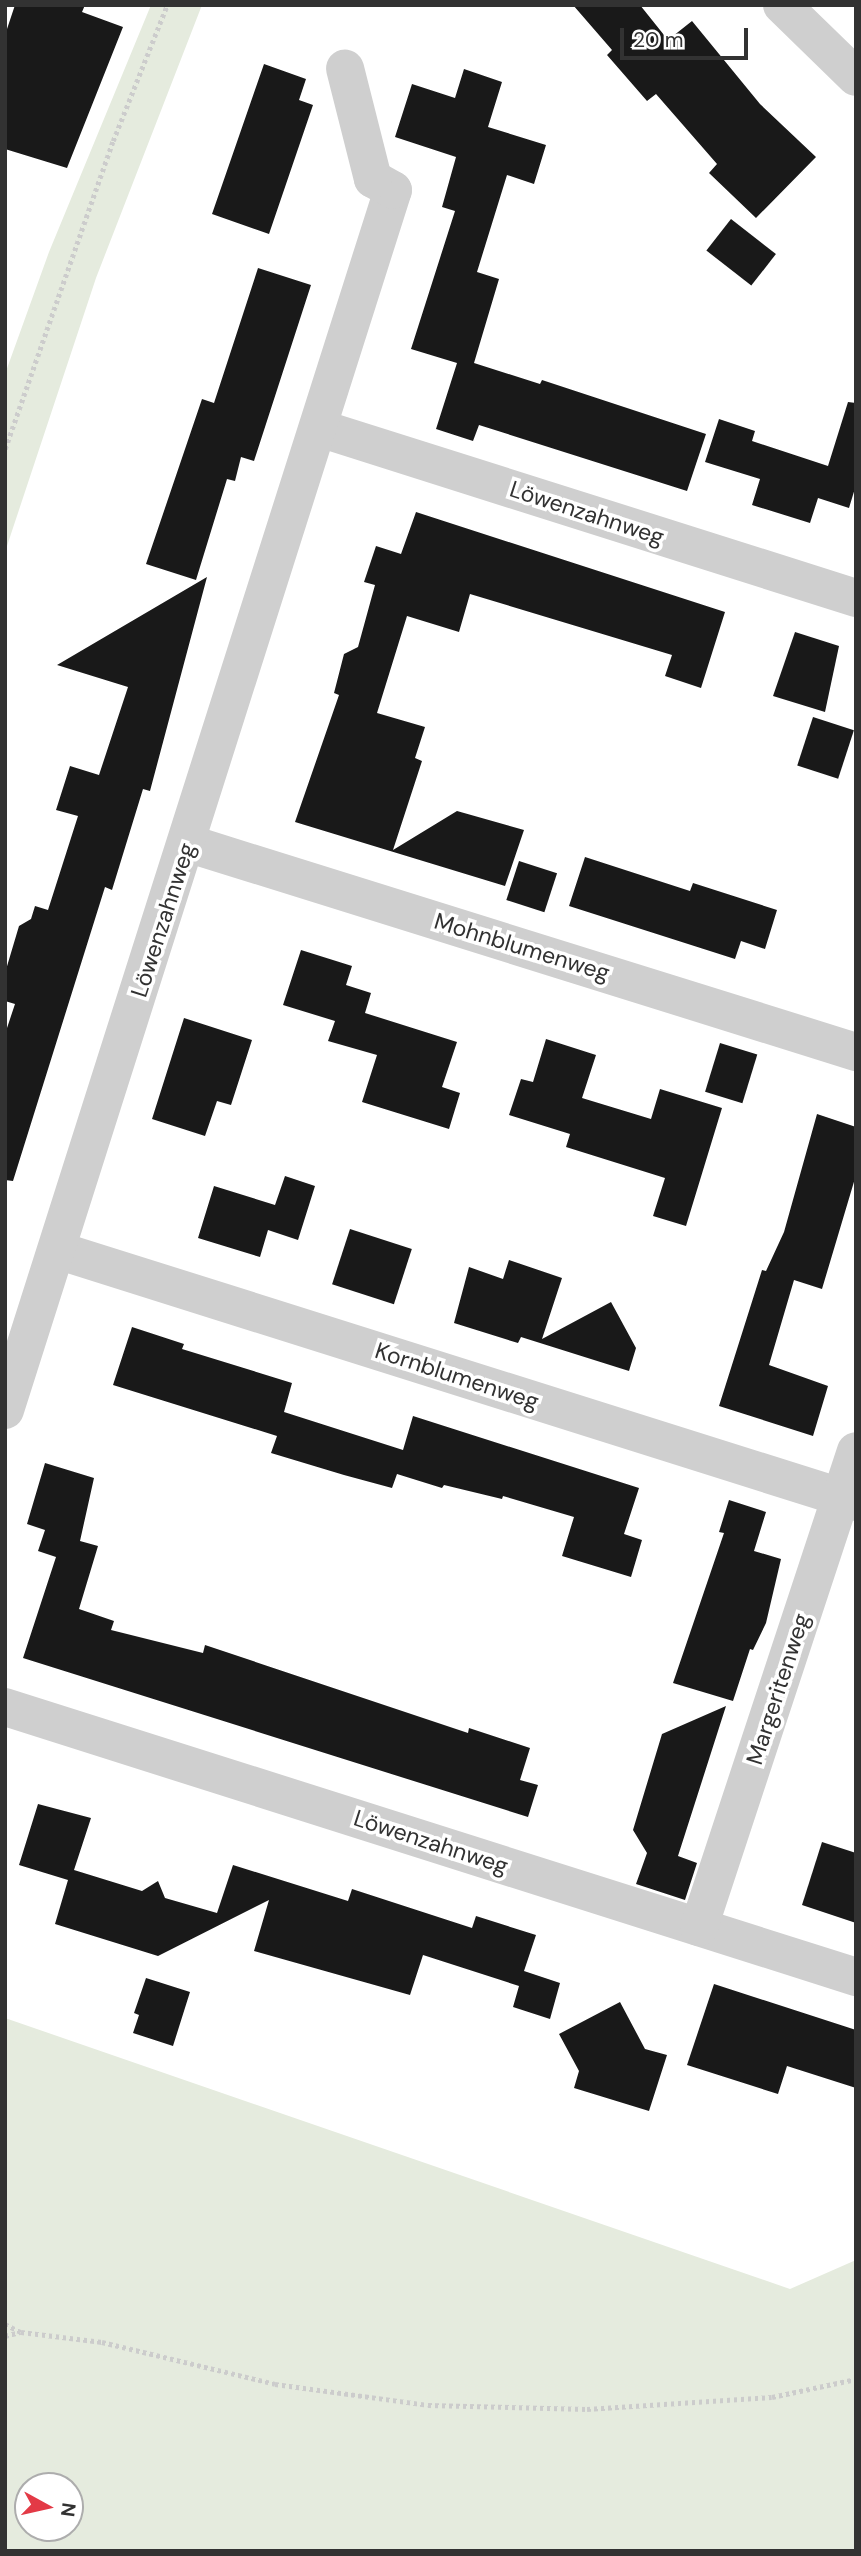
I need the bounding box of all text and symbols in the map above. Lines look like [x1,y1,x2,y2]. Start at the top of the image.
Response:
scale bar [623,14,751,58]
text: 20 m [633,26,684,54]
street label: Löwenzahnweg [506,475,668,551]
street label: Löwenzahnweg [125,839,201,1001]
street label: Mohnblumenweg [431,907,613,987]
street label: Kornblumenweg [372,1337,542,1415]
street label: Margeritenweg [741,1610,815,1768]
street label: Löwenzahnweg [350,1804,512,1880]
north arrow [14,2472,84,2542]
text: N [55,2501,82,2518]

